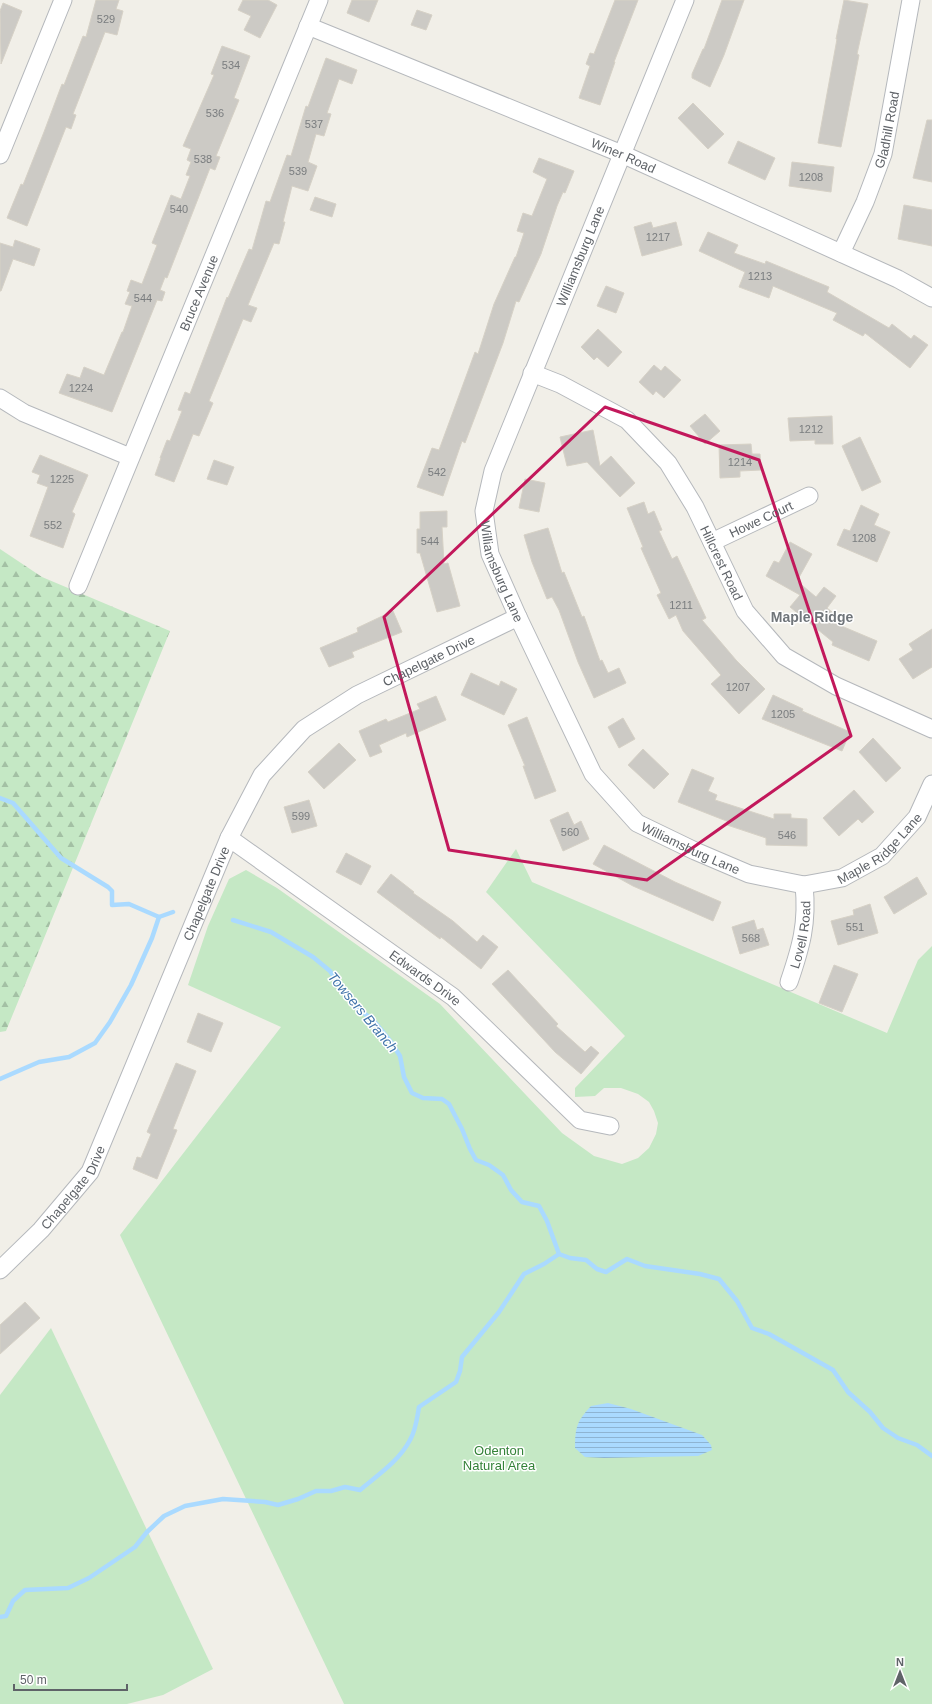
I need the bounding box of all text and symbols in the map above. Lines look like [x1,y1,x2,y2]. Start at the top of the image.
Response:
house number: 529 [97,13,115,25]
house number: 534 [222,59,240,71]
street label: Gladhill Road [871,90,902,171]
house number: 536 [206,107,224,119]
house number: 537 [305,118,323,130]
street label: Winer Road [589,135,658,176]
house number: 538 [194,153,212,165]
house number: 539 [289,165,307,177]
house number: 1208 [799,171,823,183]
house number: 540 [170,203,188,215]
street label: Williamsburg Lane [553,204,607,309]
house number: 1217 [646,231,670,243]
street label: Bruce Avenue [177,253,221,333]
house number: 1213 [748,270,772,282]
house number: 544 [134,292,152,304]
house number: 1224 [69,382,93,394]
house number: 1212 [799,423,823,435]
house number: 1214 [728,456,752,468]
house number: 542 [428,466,446,478]
house number: 1225 [50,473,74,485]
street label: Howe Court [727,498,796,541]
house number: 552 [44,519,62,531]
street label: Williamsburg Lane [477,520,526,625]
street label: Hillcrest Road [697,523,746,603]
house number: 1208 [852,532,876,544]
house number: 544 [421,535,439,547]
house number: 1211 [669,599,693,611]
district label: Maple Ridge [771,609,853,625]
street label: Chapelgate Drive [380,632,477,689]
house number: 1207 [726,681,750,693]
house number: 1205 [771,708,795,720]
house number: 599 [292,810,310,822]
street label: Maple Ridge Lane [835,810,925,887]
street label: Williamsburg Lane [639,819,742,877]
house number: 560 [561,826,579,838]
house number: 546 [778,829,796,841]
street label: Chapelgate Drive [180,844,233,943]
street label: Lovell Road [787,901,813,970]
house number: 551 [846,921,864,933]
house number: 568 [742,932,760,944]
street label: Edwards Drive [386,947,464,1009]
water label: Towsers Branch [325,969,401,1056]
street label: Chapelgate Drive [38,1143,108,1233]
park label: Odenton Natural Area [463,1443,536,1473]
north arrow [880,1652,920,1692]
text: N [896,1656,904,1668]
scale bar [14,1666,127,1692]
text: 50 m [20,1673,47,1687]

